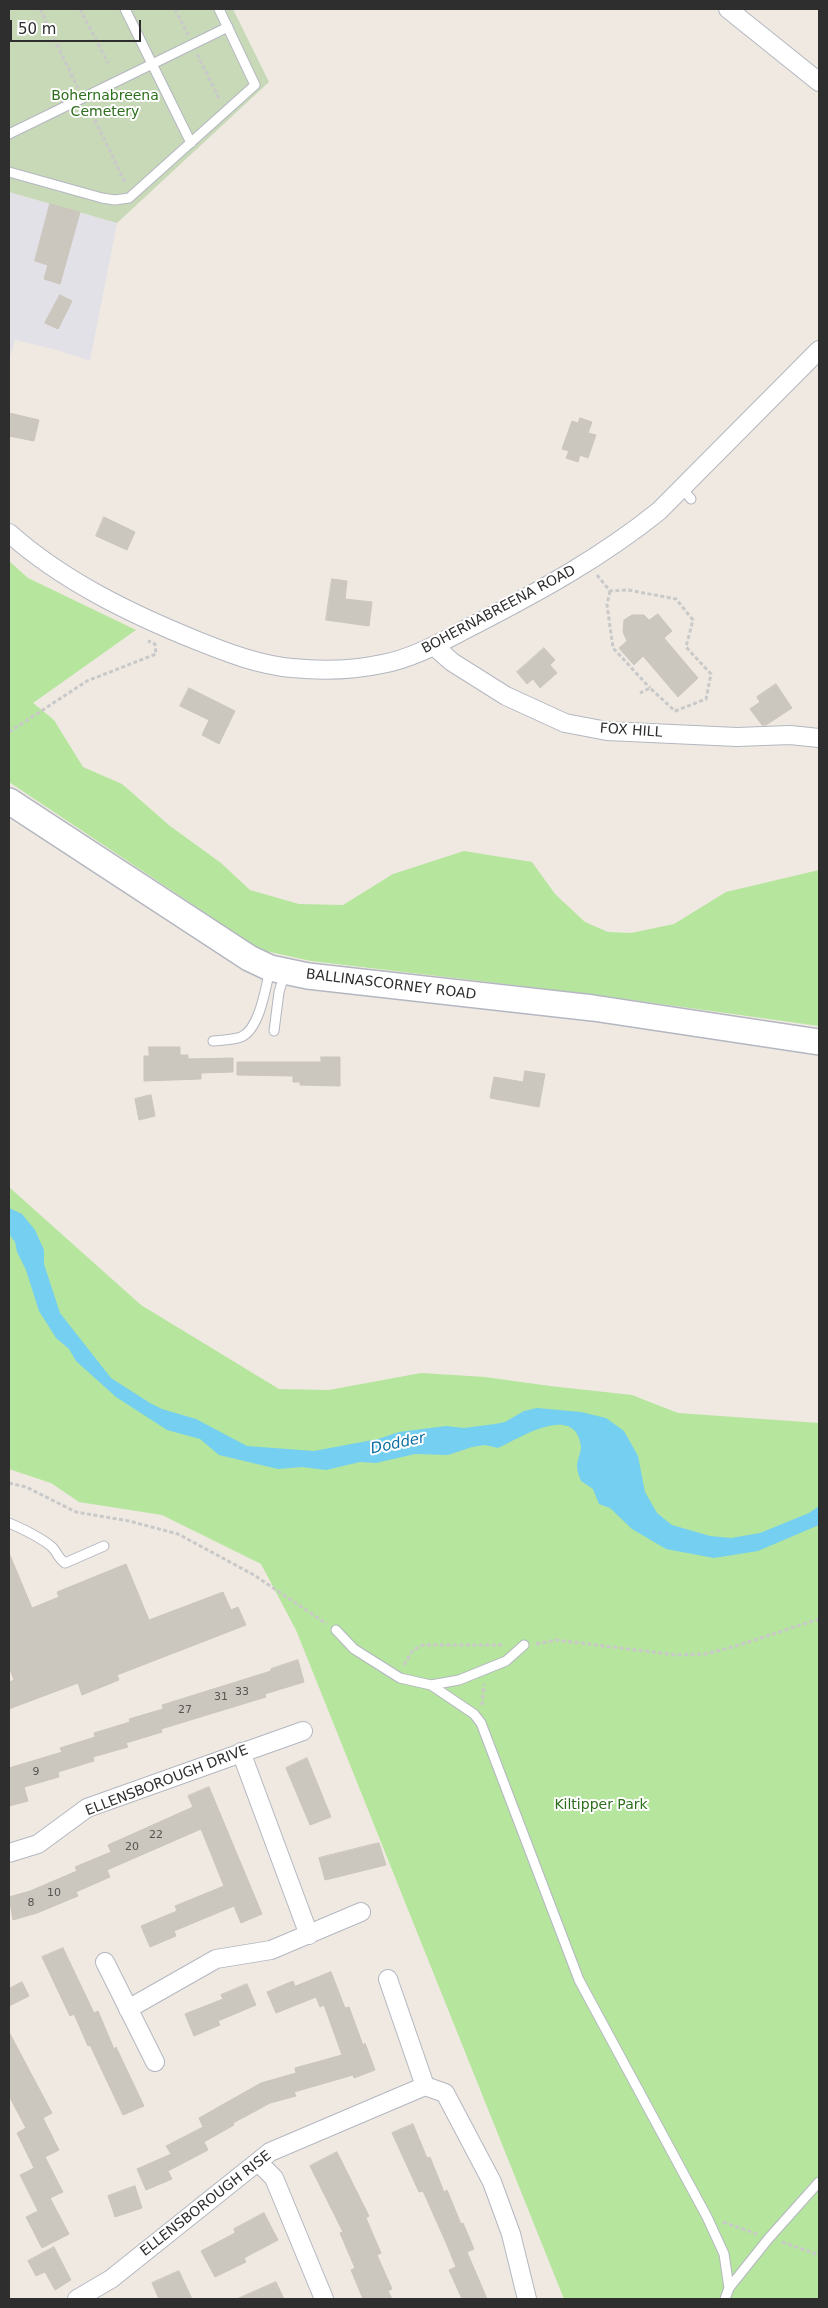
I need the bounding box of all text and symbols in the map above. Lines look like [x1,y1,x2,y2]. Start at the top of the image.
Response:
scale bar [12,10,144,42]
text: 50 m [18,20,56,38]
park label: Bohernabreena Cemetery [51,88,159,120]
street label: BOHERNABREENA ROAD [419,562,579,658]
street label: FOX HILL [599,720,663,742]
street label: BALLINASCORNEY ROAD [305,966,477,1004]
water label: Dodder [369,1429,427,1459]
house number: 33 [235,1685,249,1699]
house number: 31 [214,1690,228,1704]
house number: 27 [178,1703,192,1717]
street label: ELLENSBOROUGH DRIVE [83,1742,251,1820]
house number: 9 [33,1765,39,1779]
park label: Kiltipper Park [554,1797,648,1813]
house number: 22 [149,1828,163,1842]
house number: 20 [125,1840,139,1854]
house number: 10 [47,1886,61,1900]
house number: 8 [28,1896,34,1910]
street label: ELLENSBOROUGH RISE [137,2148,275,2260]

